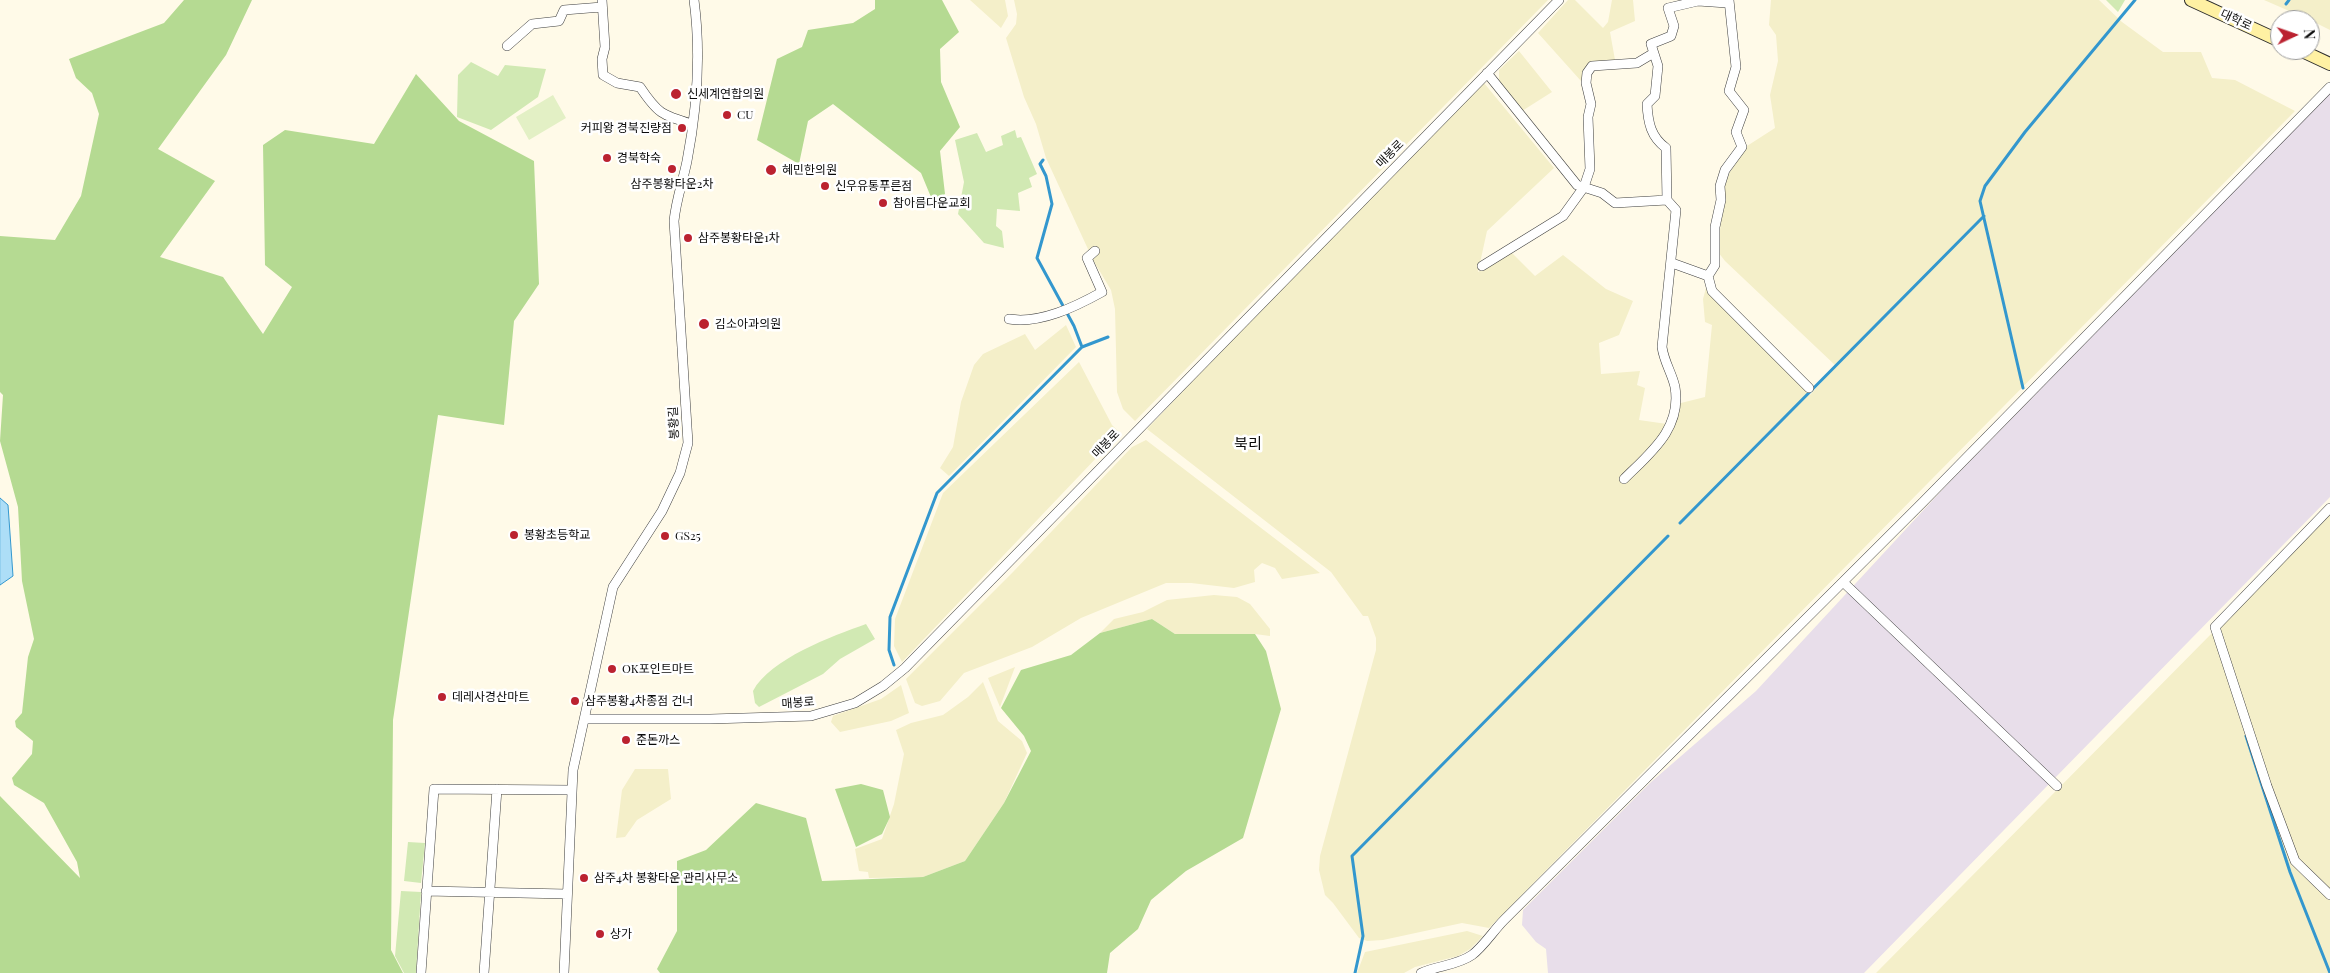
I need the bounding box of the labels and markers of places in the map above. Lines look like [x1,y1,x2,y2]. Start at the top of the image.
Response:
marker: 신세계연합의원 [669,87,683,101]
place label: 신세계연합의원 [687,87,764,101]
place label: CU [737,108,753,122]
marker: CU [721,109,733,121]
place label: 커피왕 경북진량점 [581,121,672,135]
marker: 커피왕 경북진량점 [676,122,688,134]
place label: 경북학숙 [617,151,661,165]
marker: 경북학숙 [601,152,613,164]
marker: 삼주봉황타운2차 [666,163,678,175]
marker: 혜민한의원 [764,163,778,177]
place label: 혜민한의원 [782,163,837,177]
place label: 삼주봉황타운2차 [630,177,714,191]
place label: 신우유통푸른점 [835,179,912,193]
marker: 신우유통푸른점 [819,180,831,192]
place label: 참아름다운교회 [893,196,970,210]
marker: 참아름다운교회 [877,197,889,209]
place label: 삼주봉황타운1차 [698,231,780,245]
marker: 삼주봉황타운1차 [682,232,694,244]
marker: 김소아과의원 [697,317,711,331]
place label: 김소아과의원 [715,317,781,331]
place label: 봉황초등학교 [524,528,590,542]
marker: 봉황초등학교 [508,529,520,541]
place label: GS25 [675,529,701,543]
marker: GS25 [659,530,671,542]
place label: OK포인트마트 [622,662,694,676]
marker: OK포인트마트 [606,663,618,675]
place label: 데레사경산마트 [452,690,529,704]
marker: 데레사경산마트 [436,691,448,703]
place label: 삼주봉황4차종점 건너 [585,694,693,708]
marker: 삼주봉황4차종점 건너 [569,695,581,707]
place label: 준돈까스 [636,733,680,747]
marker: 준돈까스 [620,734,632,746]
place label: 삼주4차 봉황타운 관리사무소 [594,871,738,885]
marker: 삼주4차 봉황타운 관리사무소 [578,872,590,884]
place label: 상가 [610,927,632,941]
marker: 상가 [594,928,606,940]

